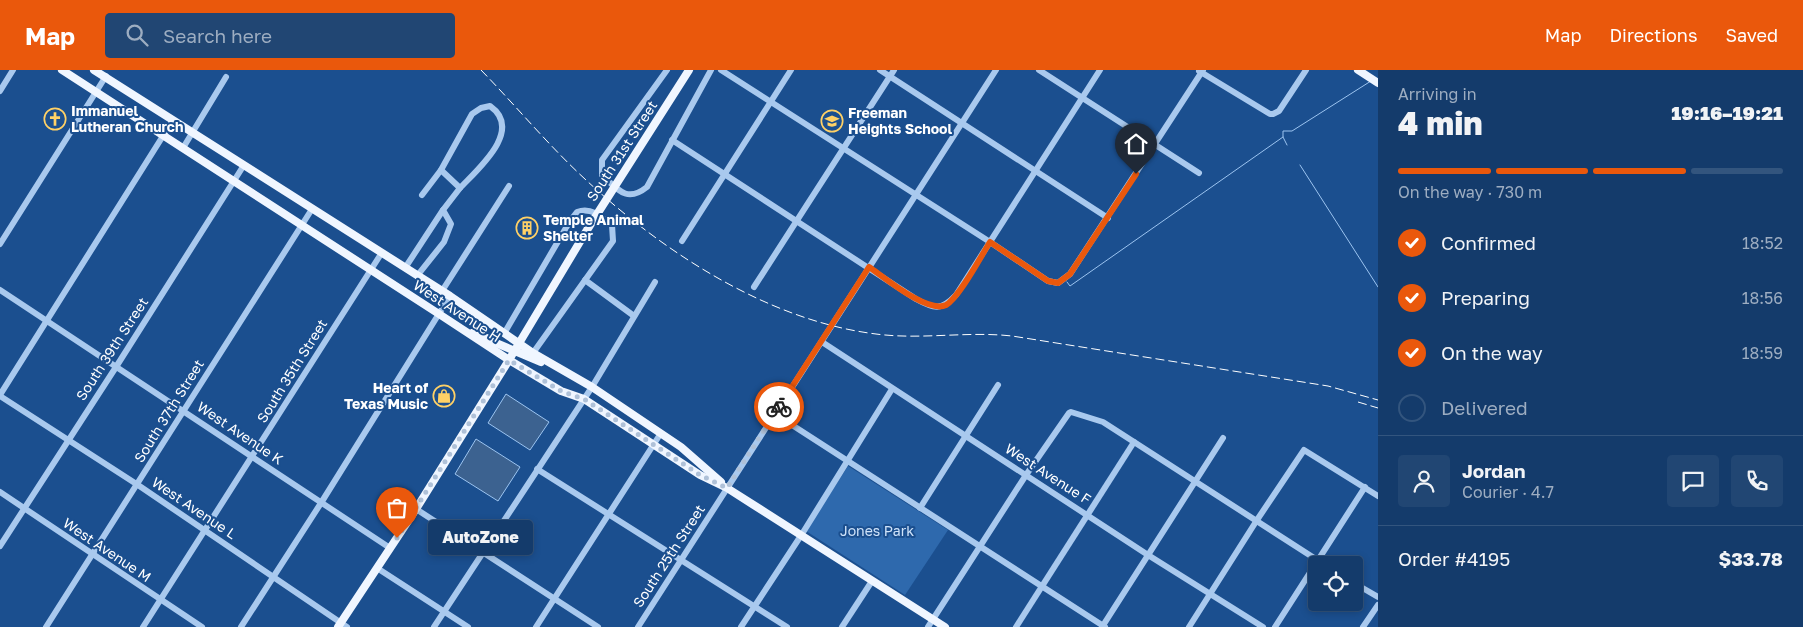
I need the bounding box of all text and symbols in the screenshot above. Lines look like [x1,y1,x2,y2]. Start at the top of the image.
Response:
search box [105,13,455,58]
text: Map [25,21,75,50]
icon: search [123,21,151,49]
text: Search here [163,24,272,47]
text: Map [1545,24,1581,46]
text: Directions [1609,24,1697,46]
text: Saved [1725,24,1778,46]
text: Arriving in [1398,84,1477,104]
street label: South 31st Street [583,97,660,204]
text: 19:16–19:21 [1671,101,1783,124]
place label: Immanuel Lutheran Church [71,102,183,135]
place label: Freeman Heights School [848,104,952,137]
text: 4 min [1398,104,1483,142]
church icon: Immanuel Lutheran Church [43,107,67,131]
school or university icon: Freeman Heights School [820,109,844,133]
pin [1115,123,1157,174]
icon: home [1122,130,1150,158]
text: On the way · 730 m [1398,182,1542,202]
place label: Temple Animal Shelter [543,211,644,244]
building icon: Temple Animal Shelter [515,216,539,240]
icon: check [1398,229,1426,257]
text: Confirmed [1441,231,1536,254]
text: 18:52 [1742,233,1783,253]
street label: West Avenue H [410,276,504,345]
icon: check [1398,284,1426,312]
text: Preparing [1441,286,1530,309]
text: 18:56 [1742,288,1783,308]
street label: South 39th Street [72,294,151,403]
street label: South 35th Street [253,316,330,426]
icon: check [1398,339,1426,367]
text: On the way [1441,341,1543,364]
text: 18:59 [1742,343,1783,363]
street label: South 37th Street [130,356,207,465]
place label: Heart of Texas Music [344,379,429,412]
courier [754,382,804,432]
shop icon: Heart of Texas Music [432,384,456,408]
icon: bike [765,393,793,421]
text: Delivered [1441,396,1528,419]
street label: West Avenue K [194,398,287,468]
street label: West Avenue F [1002,440,1094,508]
button: person [1398,455,1450,507]
button: chat [1667,455,1719,507]
button: phone [1731,455,1783,507]
text: Jordan [1462,459,1526,482]
street label: West Avenue L [149,473,240,542]
text: Courier · 4.7 [1462,482,1554,502]
pin [376,487,418,538]
icon: bag [383,494,411,522]
street label: South 25th Street [629,501,708,610]
street label: West Avenue M [60,514,155,585]
callout: AutoZone [427,520,532,556]
park label: Jones Park [840,522,914,539]
text: AutoZone [442,527,519,547]
text: Order #4195 [1398,547,1510,570]
text: $33.78 [1718,547,1783,570]
map controls [1308,556,1363,611]
button: locate [1308,556,1363,611]

